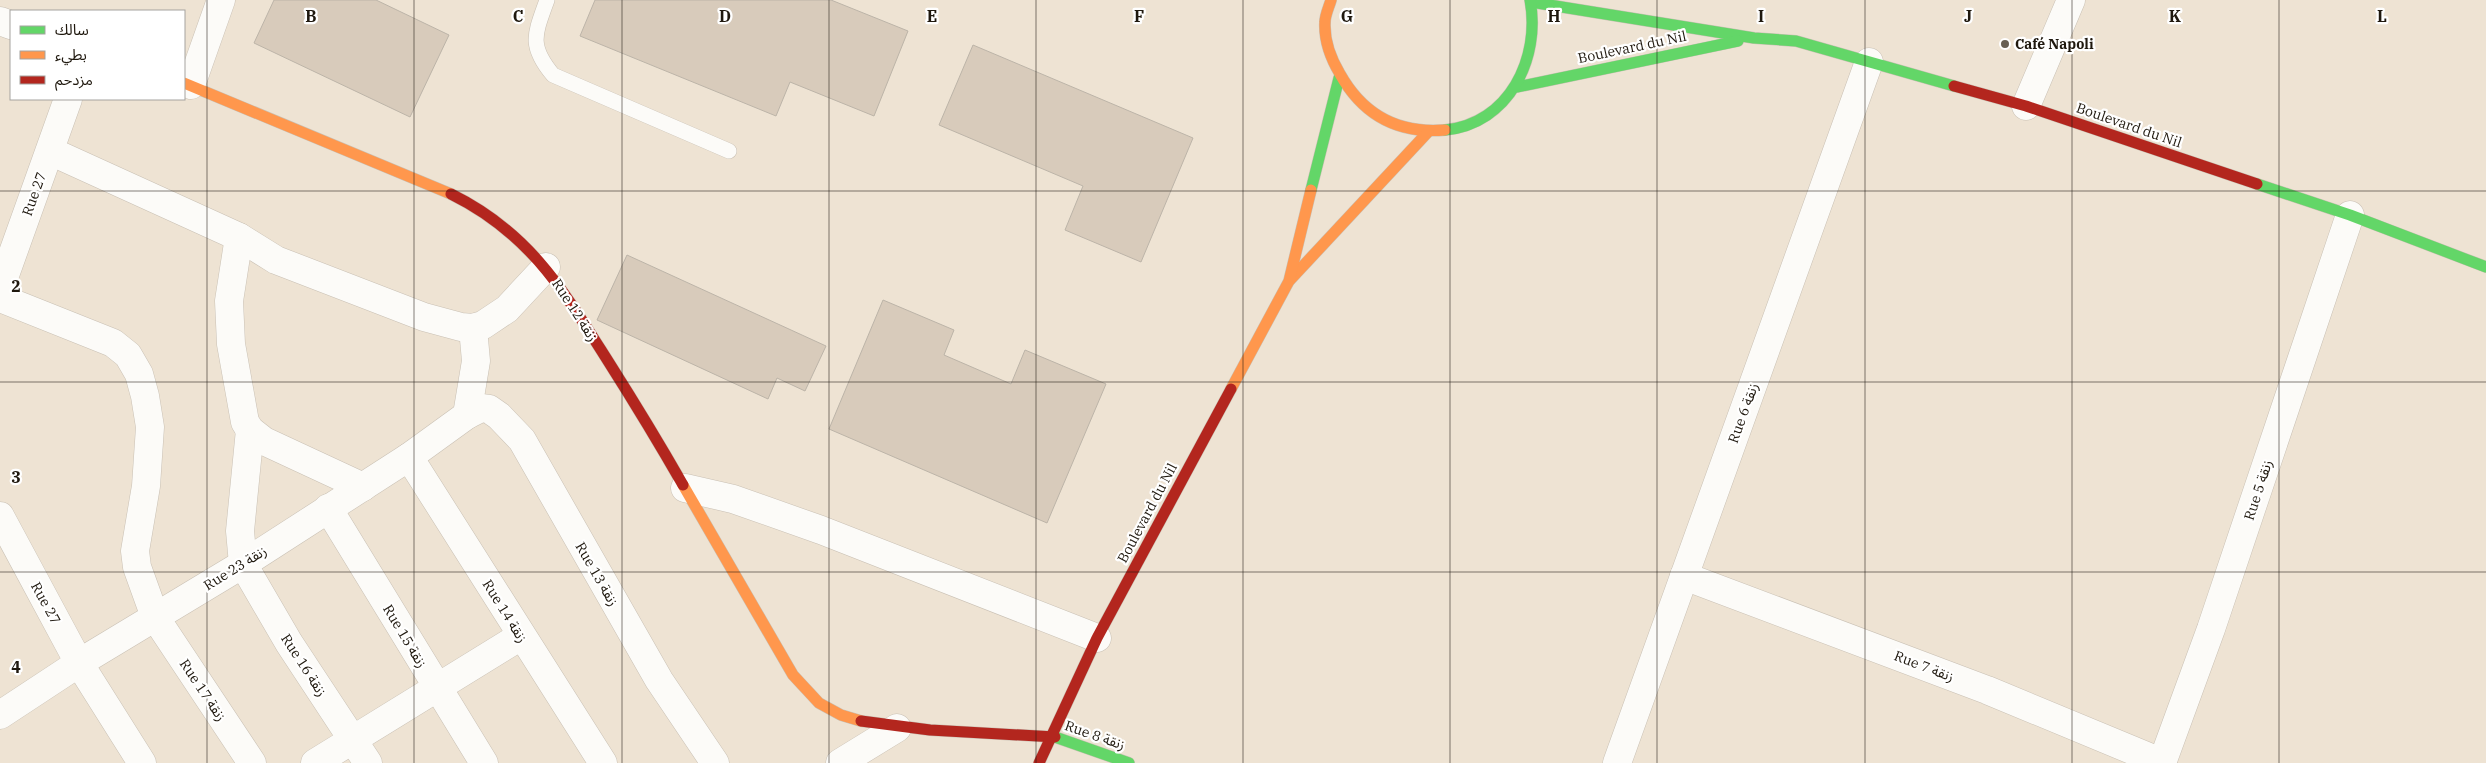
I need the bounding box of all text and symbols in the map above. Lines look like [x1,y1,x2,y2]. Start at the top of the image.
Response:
text: B [305,6,317,26]
text: C [513,6,523,26]
text: D [719,6,731,26]
text: E [927,6,937,26]
text: F [1134,6,1144,26]
text: G [1341,6,1353,26]
text: H [1548,6,1561,26]
text: I [1758,6,1764,26]
text: J [1964,6,1972,26]
text: K [2169,6,2182,26]
text: L [2377,6,2387,26]
legend [10,10,185,100]
text: سالك [55,20,89,39]
street label: Boulevard du Nil [1576,27,1688,67]
place label: Café Napoli [2015,35,2094,53]
marker: Café Napoli [1999,38,2011,50]
text: بطيء [55,45,87,66]
text: مزدحم [55,70,93,91]
street label: Boulevard du Nil [2074,99,2184,151]
street label: Rue 27 [18,170,50,218]
street label: Rue 12 زنقة [548,275,602,345]
text: 2 [11,276,21,296]
street label: Rue 6 زنقة [1724,380,1762,446]
street label: Rue 5 زنقة [2240,457,2276,523]
street label: Boulevard du Nil [1113,460,1181,566]
text: 3 [11,467,21,487]
street label: Rue 13 زنقة [571,539,623,609]
street label: Rue 23 زنقة [200,542,270,594]
street label: Rue 14 زنقة [479,576,531,646]
street label: Rue 27 [27,579,65,627]
street label: Rue 15 زنقة [379,601,431,671]
street label: Rue 16 زنقة [277,630,331,700]
street label: Rue 7 زنقة [1892,646,1956,686]
street label: Rue 17 زنقة [176,656,230,724]
text: 4 [11,657,21,677]
street label: Rue 8 زنقة [1062,716,1128,754]

